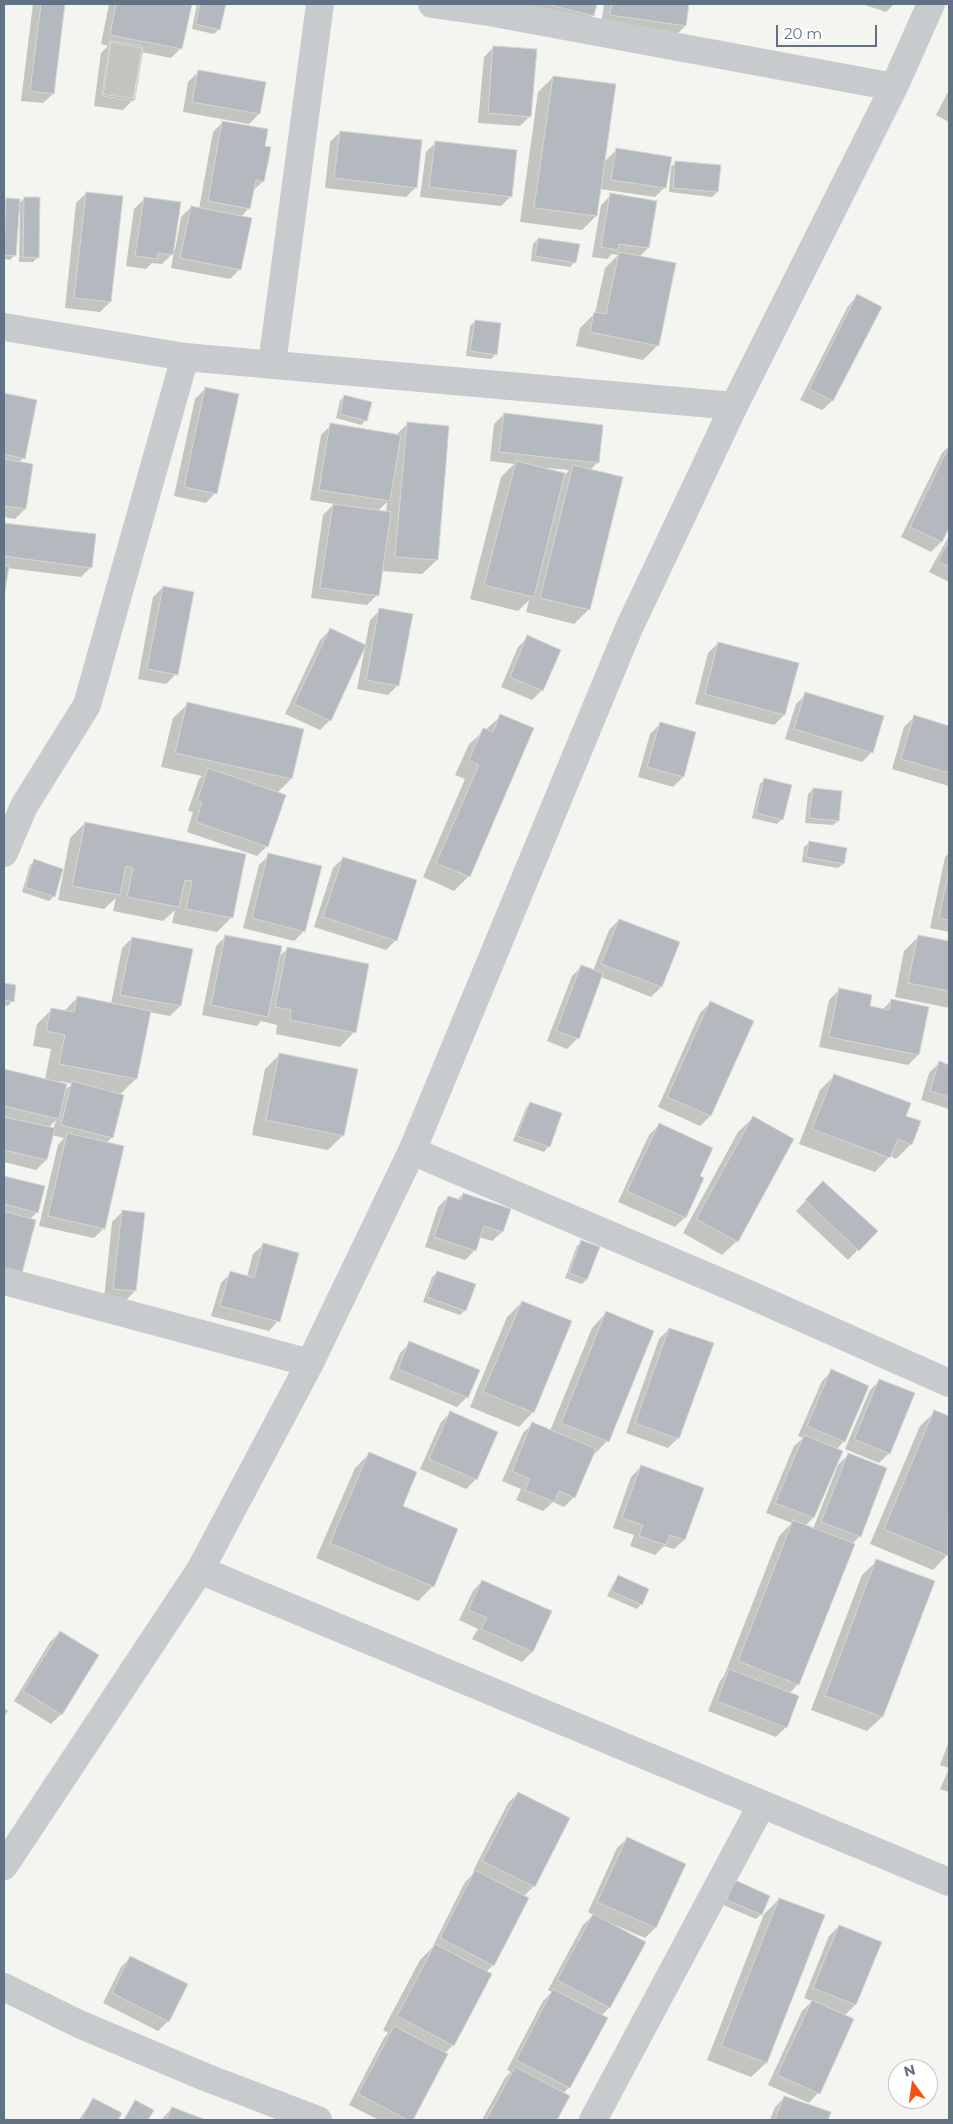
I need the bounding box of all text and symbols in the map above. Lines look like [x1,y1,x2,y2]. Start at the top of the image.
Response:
scale bar [778,15,879,47]
text: 20 m [784,24,822,43]
north arrow [888,2059,938,2109]
text: N [902,2060,917,2081]

